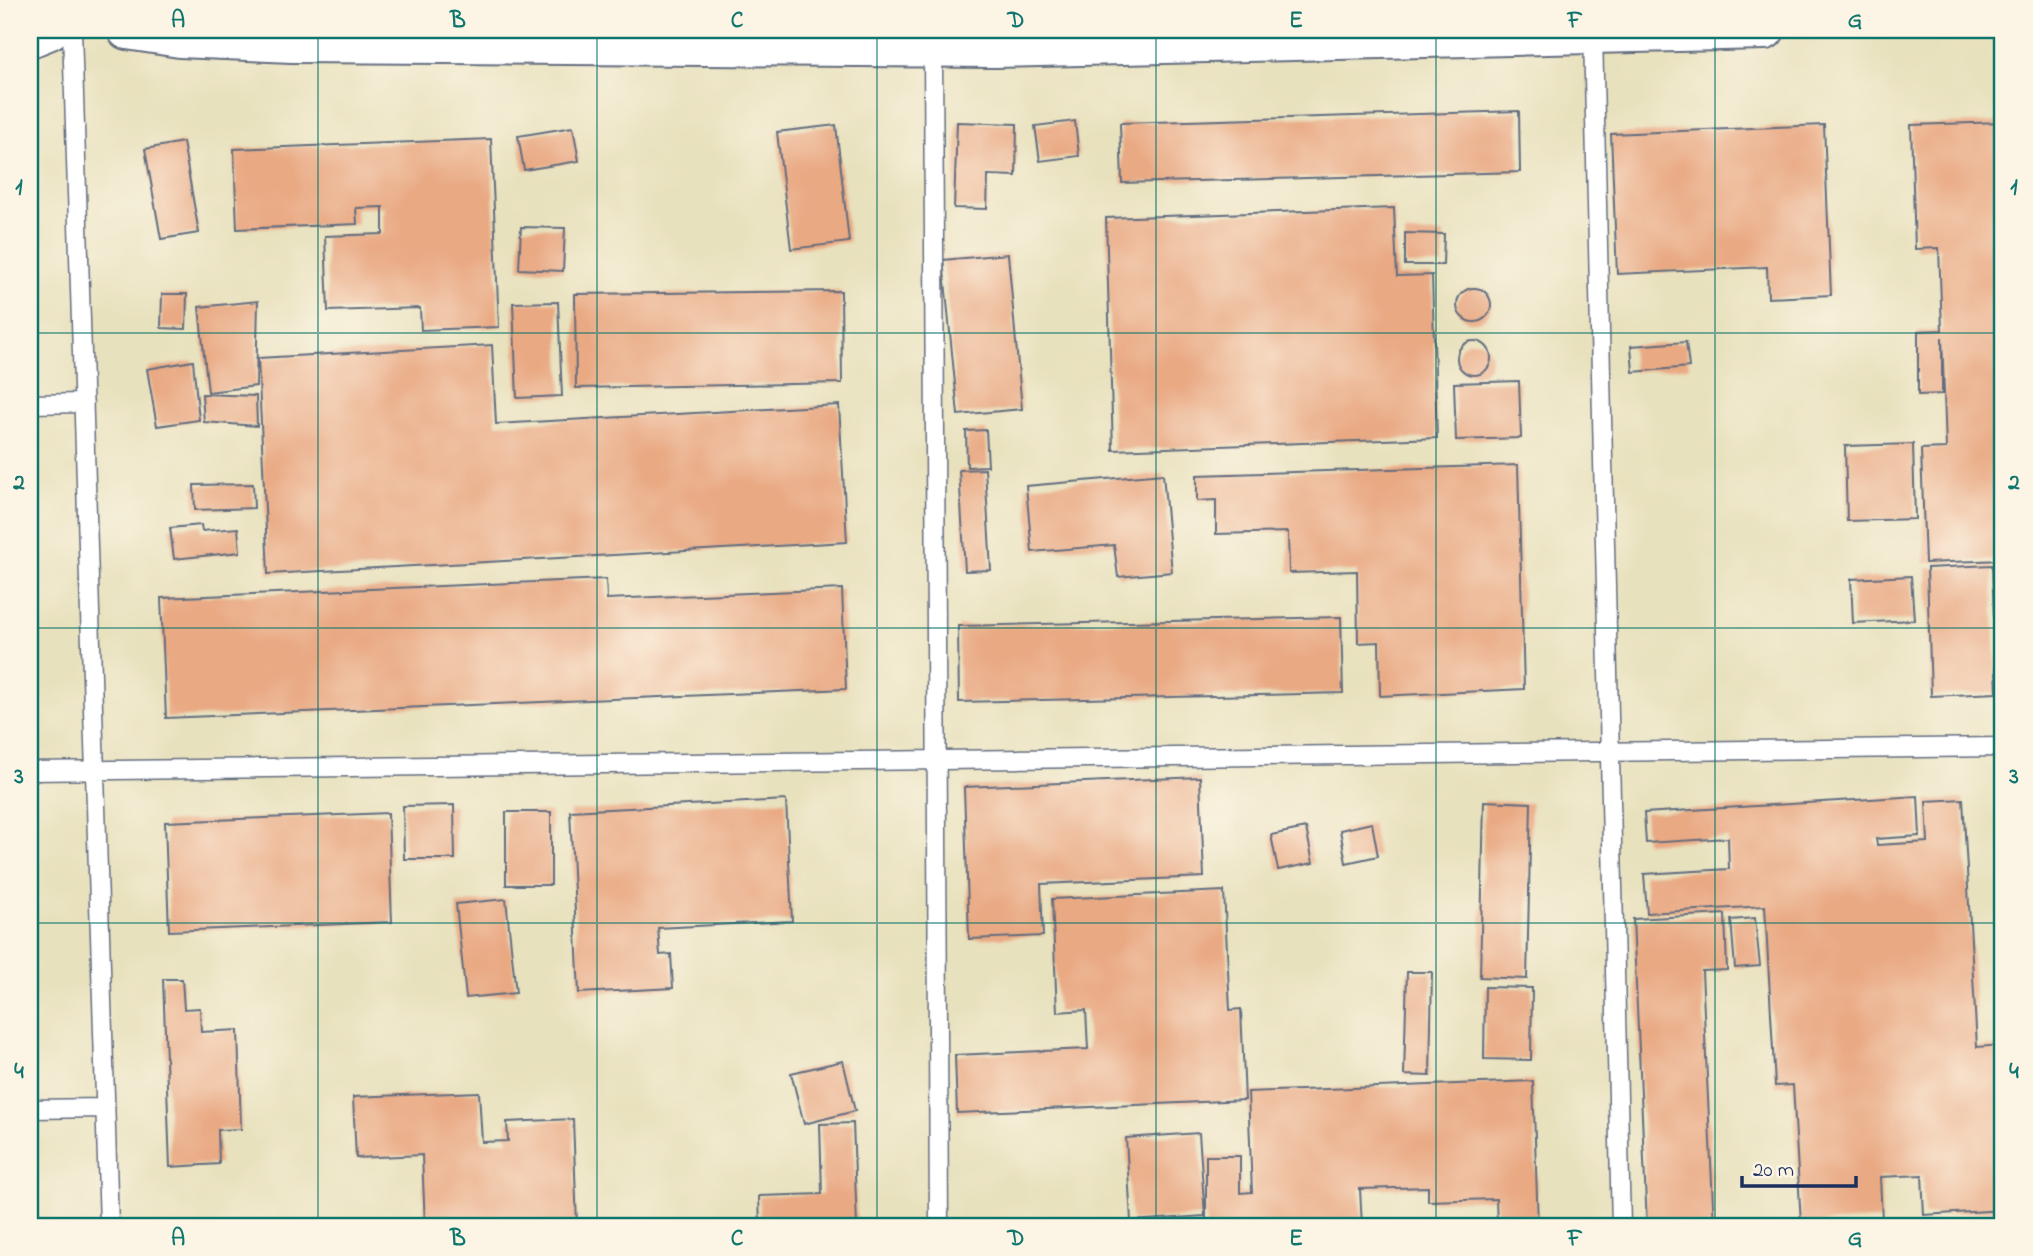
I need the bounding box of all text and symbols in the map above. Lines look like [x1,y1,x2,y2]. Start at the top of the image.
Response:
text: A [171,5,185,38]
text: B [449,5,466,38]
text: C [731,5,744,38]
text: D [1007,5,1024,38]
text: E [1289,5,1303,38]
text: F [1567,5,1583,38]
text: G [1848,5,1862,38]
text: 1 [15,172,23,205]
text: 1 [2010,172,2018,205]
text: 2 [12,467,25,500]
text: 2 [2007,467,2020,500]
text: 3 [13,761,24,794]
text: 3 [2008,761,2019,794]
text: 4 [14,1056,24,1089]
text: 4 [2009,1056,2019,1089]
scale bar [1742,1144,1856,1188]
text: 20 m [1753,1156,1794,1186]
text: A [171,1223,185,1256]
text: B [449,1223,466,1256]
text: C [731,1223,744,1256]
text: D [1007,1223,1024,1256]
text: E [1289,1223,1303,1256]
text: F [1567,1223,1583,1256]
text: G [1848,1223,1862,1256]

